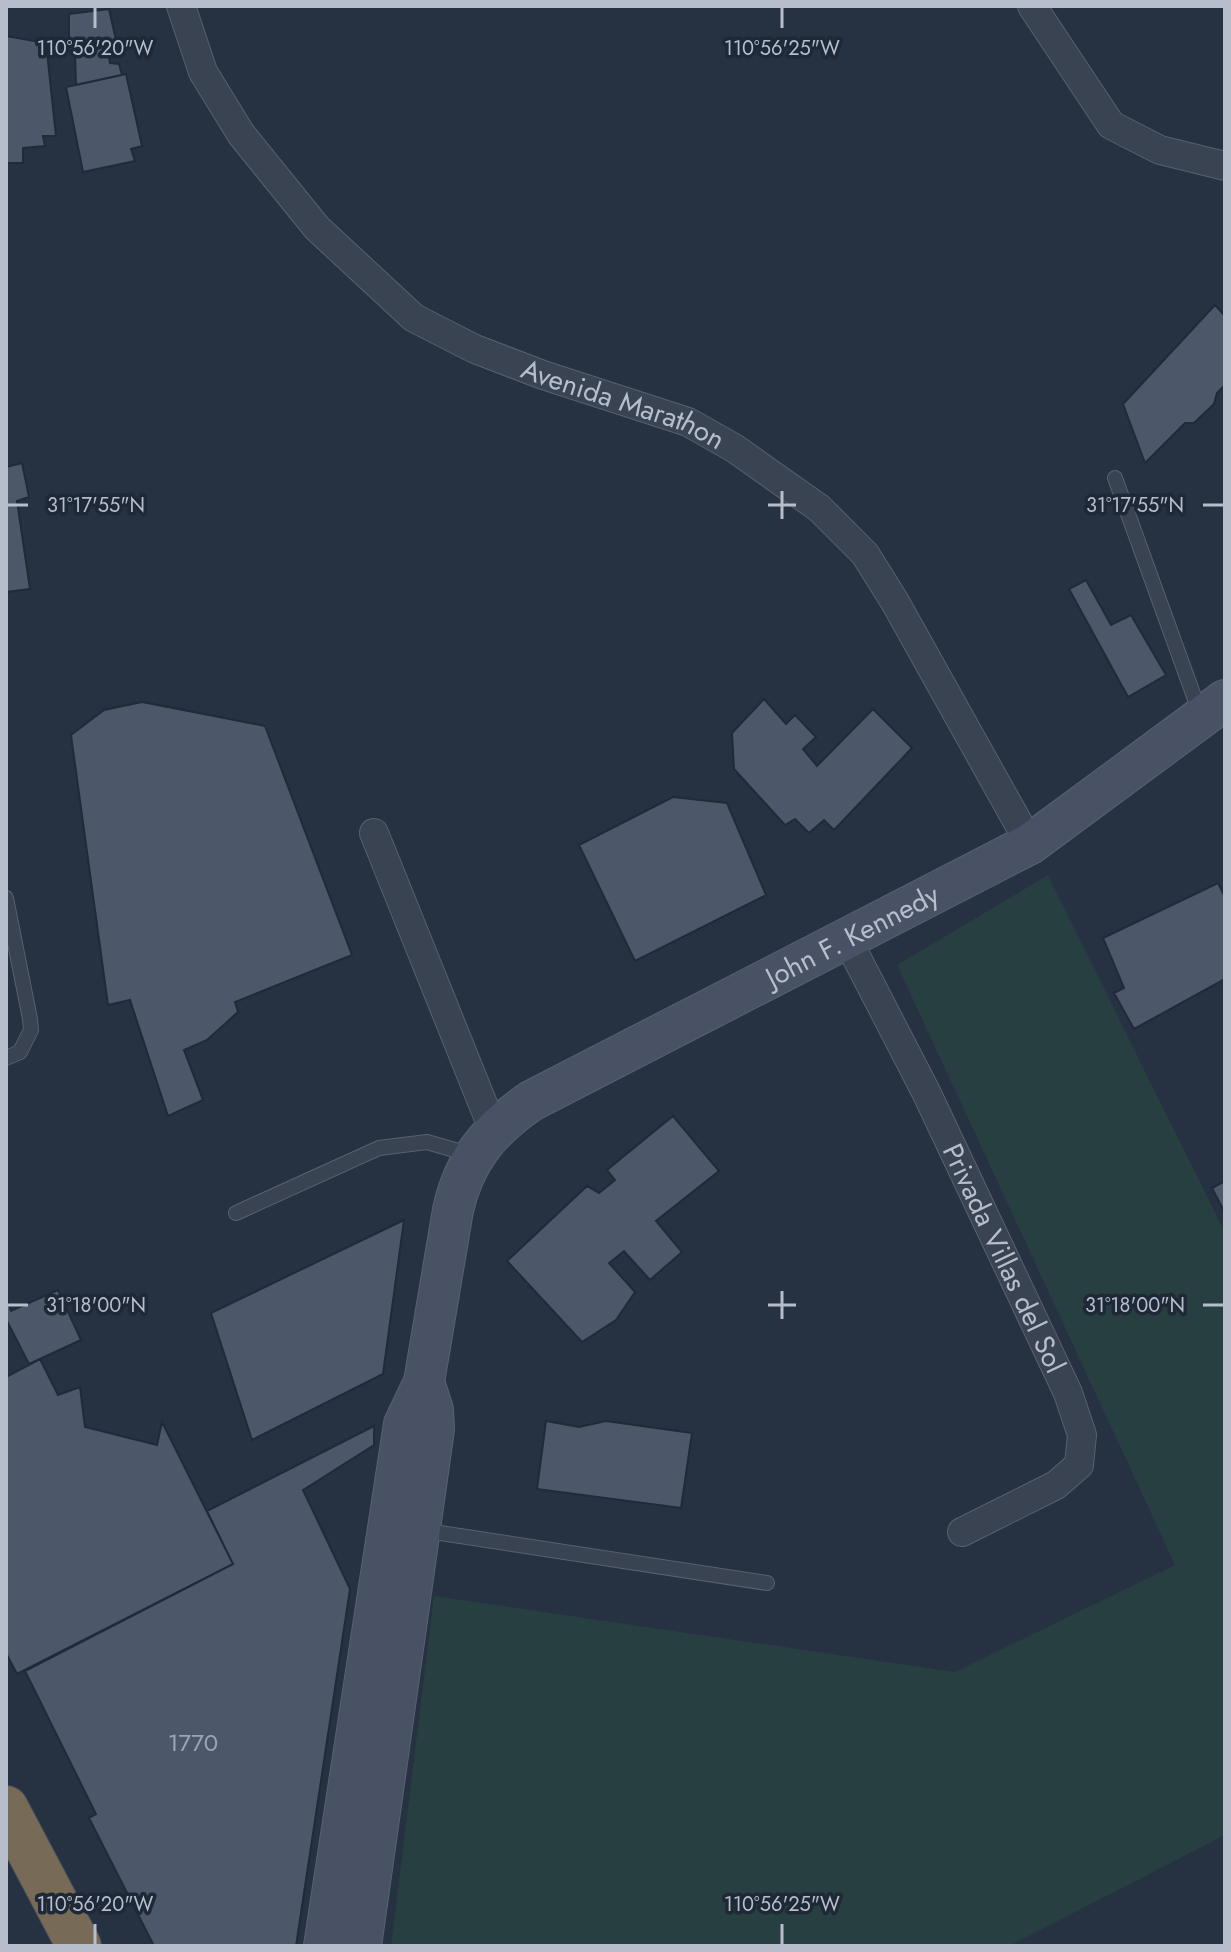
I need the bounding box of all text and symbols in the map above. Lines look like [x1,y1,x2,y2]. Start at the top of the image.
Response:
text: 110°56'20"W [37,34,153,63]
text: 110°56'25"W [724,34,840,63]
street label: Avenida Marathon [515,348,733,459]
text: 31°17'55"N [47,491,145,520]
text: 31°17'55"N [1086,491,1184,520]
street label: John F. Kennedy [755,874,947,999]
street label: Privada Villas del Sol [933,1136,1076,1380]
text: 31°18'00"N [46,1291,146,1320]
text: 31°18'00"N [1085,1291,1185,1320]
house number: 1770 [168,1725,218,1760]
text: 110°56'20"W [37,1890,153,1919]
text: 110°56'25"W [724,1890,840,1919]

